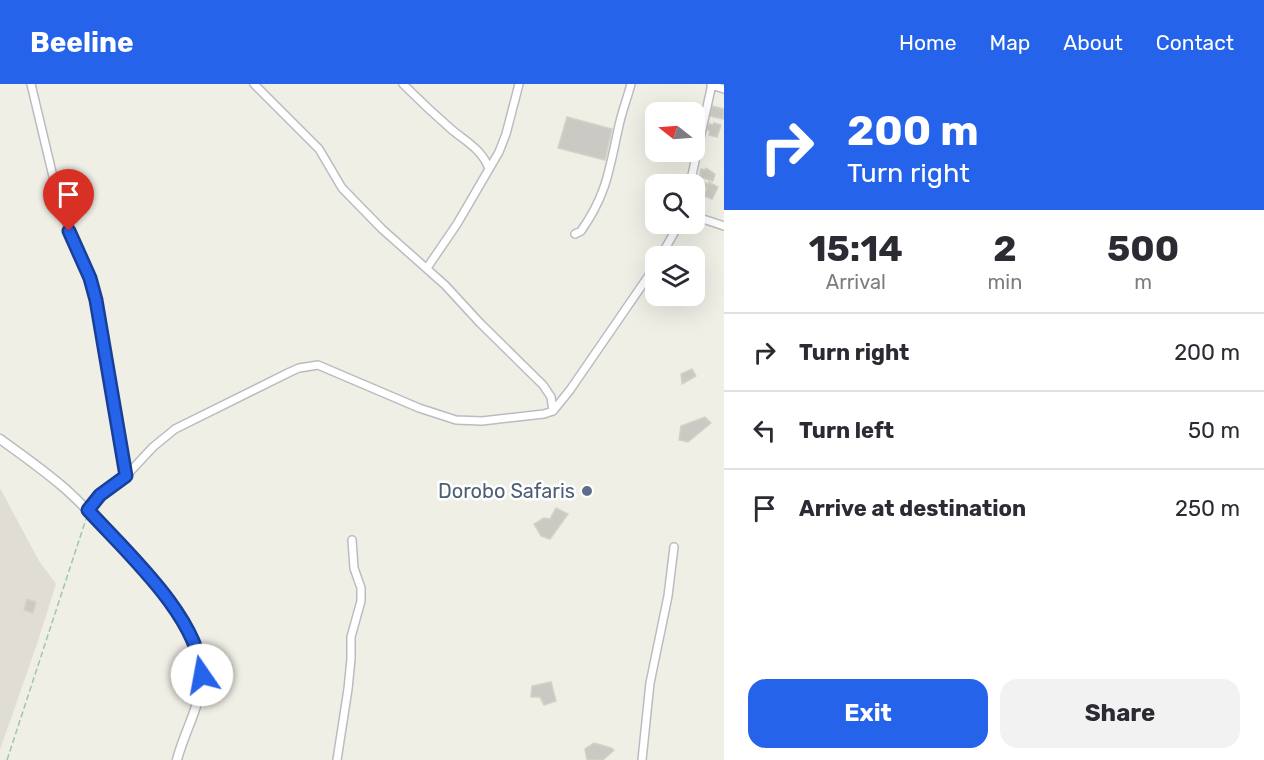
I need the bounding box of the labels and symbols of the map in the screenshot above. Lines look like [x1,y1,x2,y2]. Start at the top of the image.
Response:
north arrow [645,102,705,162]
pin [43,169,94,231]
place label: Dorobo Safaris [438,479,575,503]
marker: Dorobo Safaris [580,484,594,498]
position arrow [170,643,234,707]

